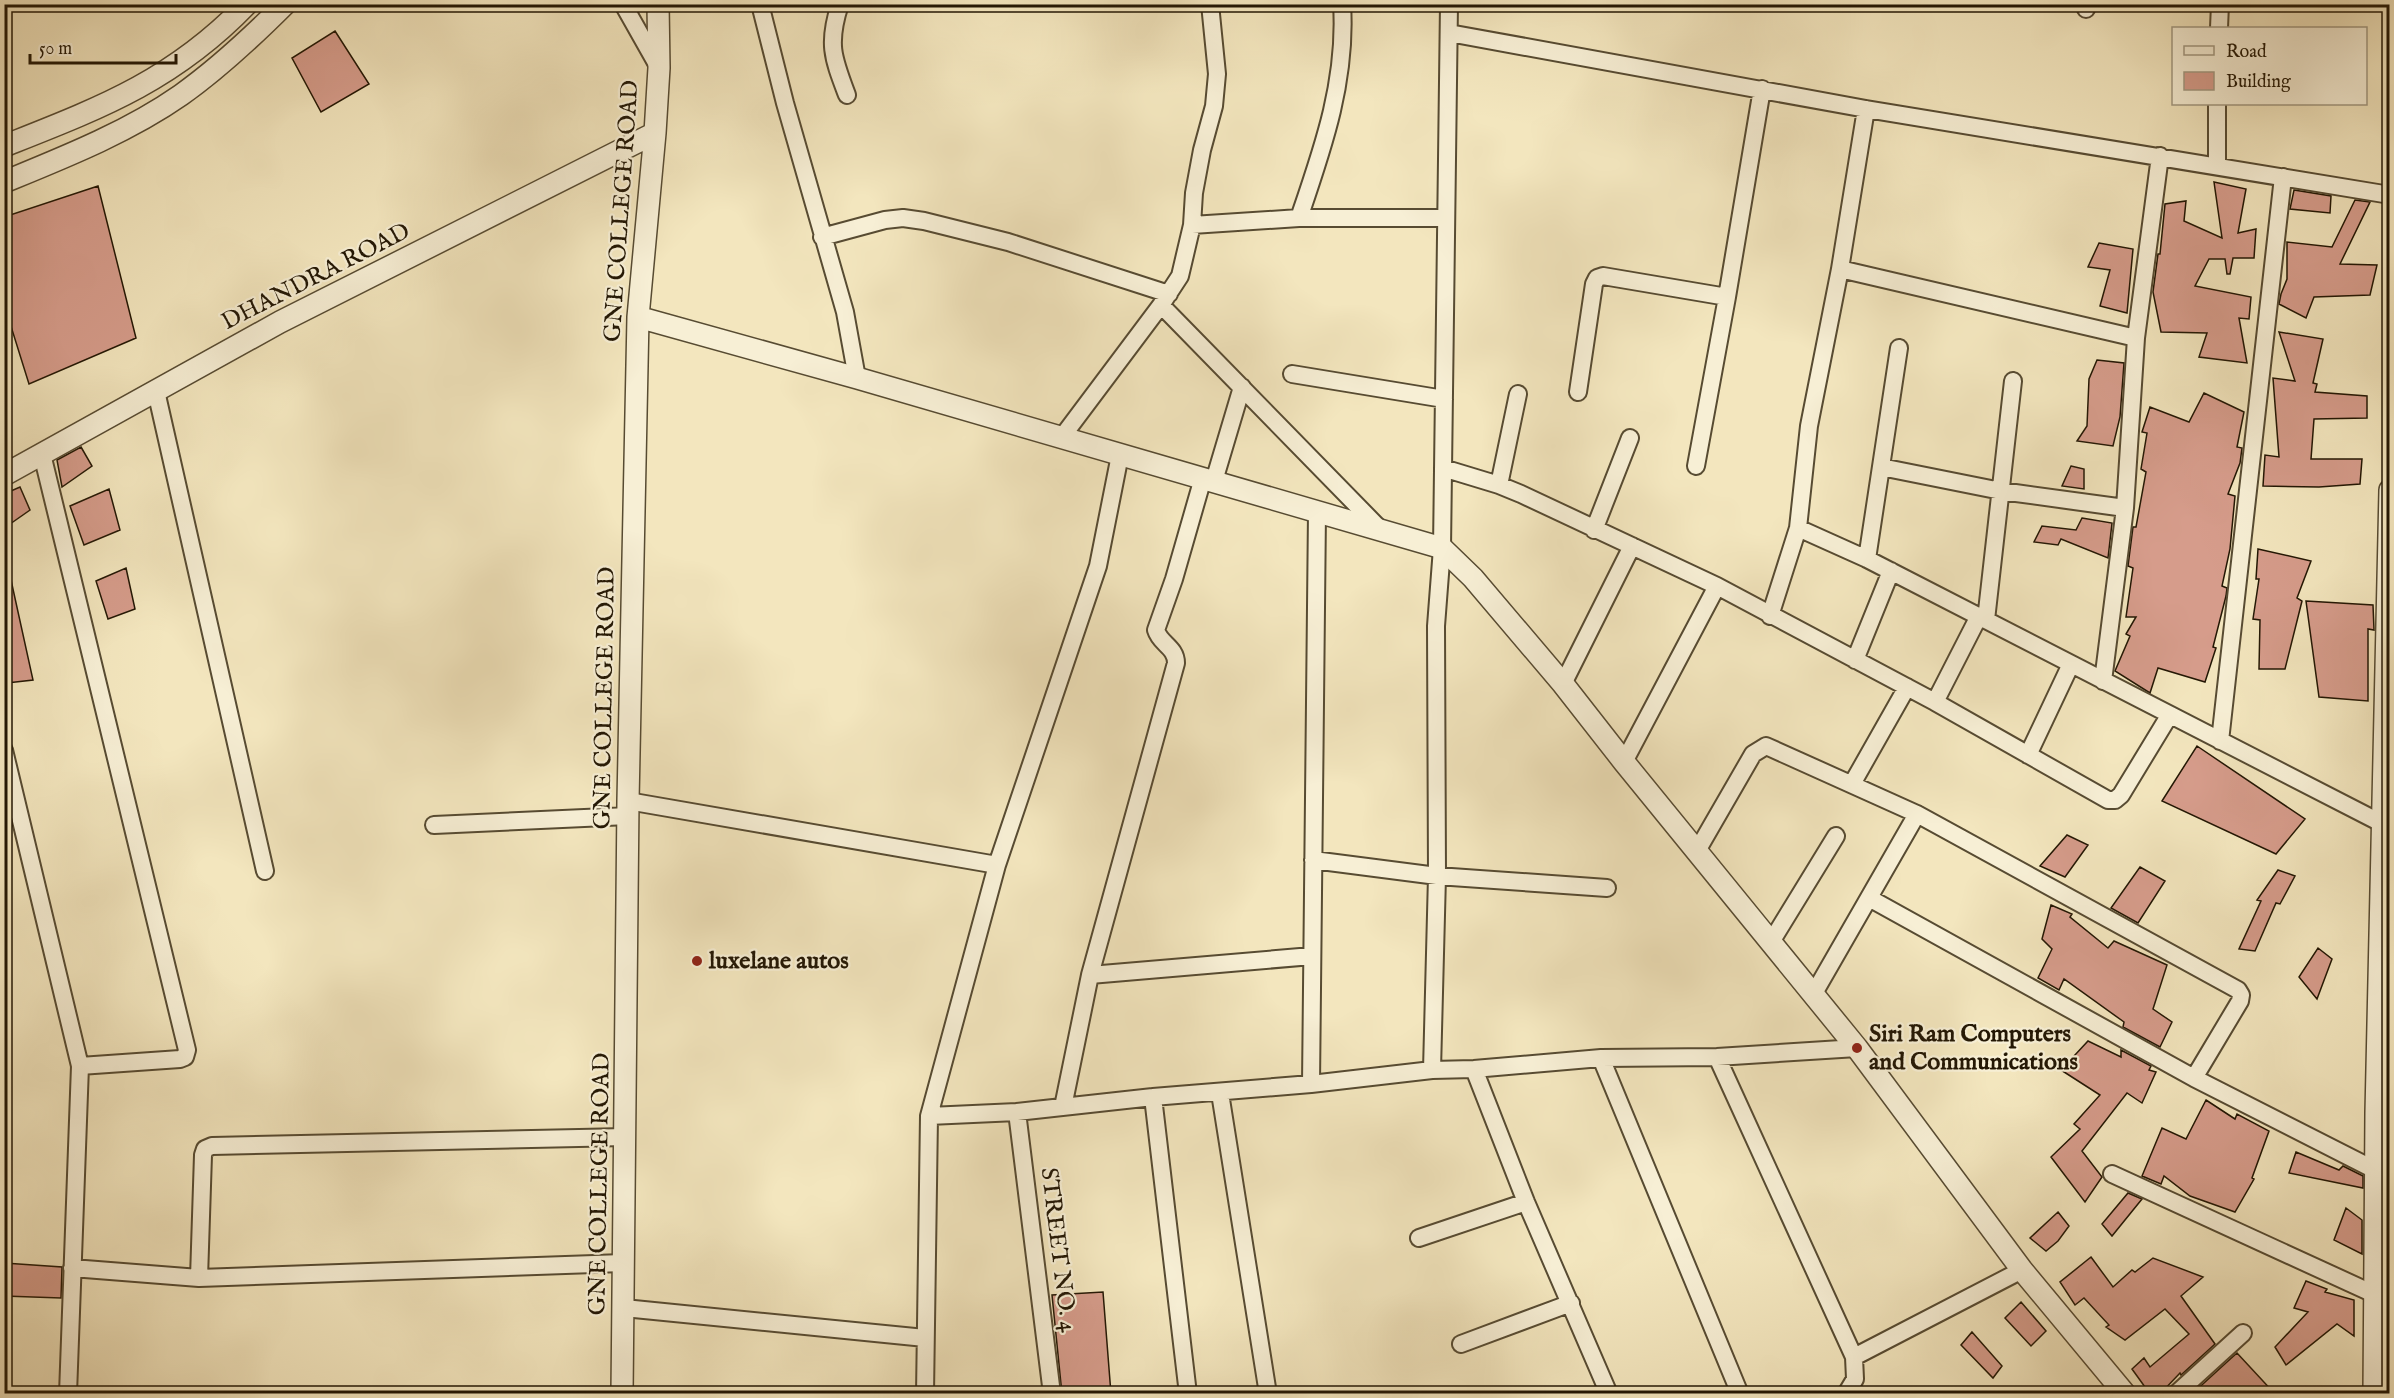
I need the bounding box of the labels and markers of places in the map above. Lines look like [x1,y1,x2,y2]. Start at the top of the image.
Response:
place label: luxelane autos [708,946,849,977]
marker: luxelane autos [690,954,704,968]
place label: Siri Ram Computers and Communications [1869,1019,2079,1078]
marker: Siri Ram Computers and Communications [1850,1041,1864,1055]

